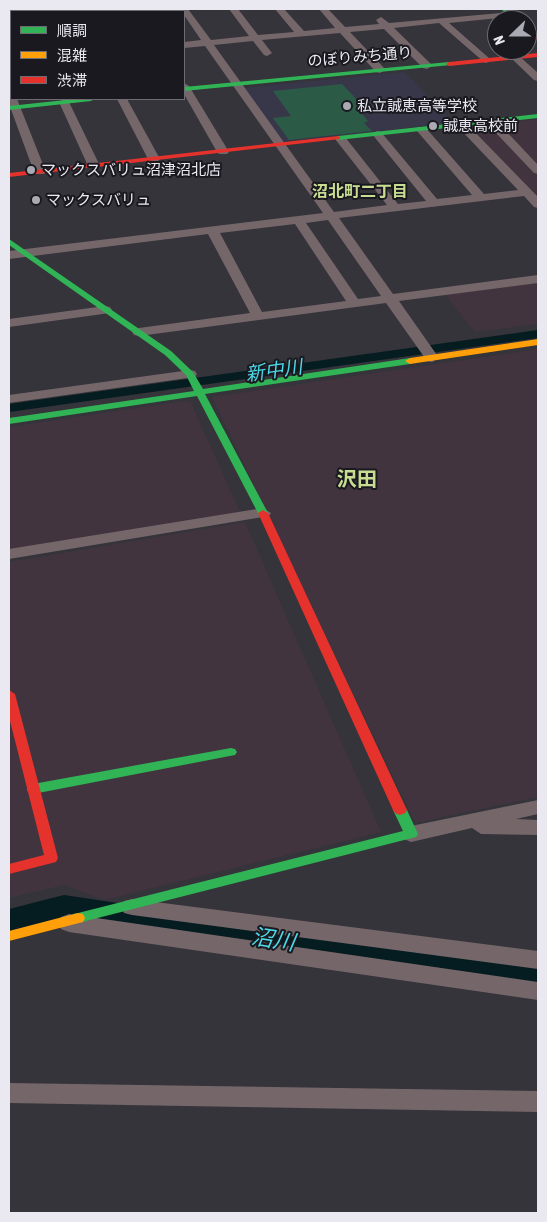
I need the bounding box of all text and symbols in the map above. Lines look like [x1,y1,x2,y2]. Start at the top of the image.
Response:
legend [10,10,185,100]
north arrow [487,10,537,60]
text: 順調 [57,22,87,39]
text: N [490,33,508,47]
street label: のぼりみち通り [307,43,413,71]
text: 混雑 [57,47,87,64]
text: 渋滞 [57,72,87,89]
place label: 私立誠恵高等学校 [357,97,477,115]
marker: 私立誠恵高等学校 [341,100,353,112]
place label: 誠恵高校前 [443,117,518,135]
marker: 誠恵高校前 [427,120,439,132]
place label: マックスバリュ沼津沼北店 [41,161,221,179]
marker: マックスバリュ沼津沼北店 [25,164,37,176]
district label: 沼北町二丁目 [312,182,408,202]
place label: マックスバリュ [46,191,151,209]
marker: マックスバリュ [30,194,42,206]
water label: 新中川 [244,356,304,386]
district label: 沢田 [337,468,377,492]
water label: 沼川 [249,924,297,956]

